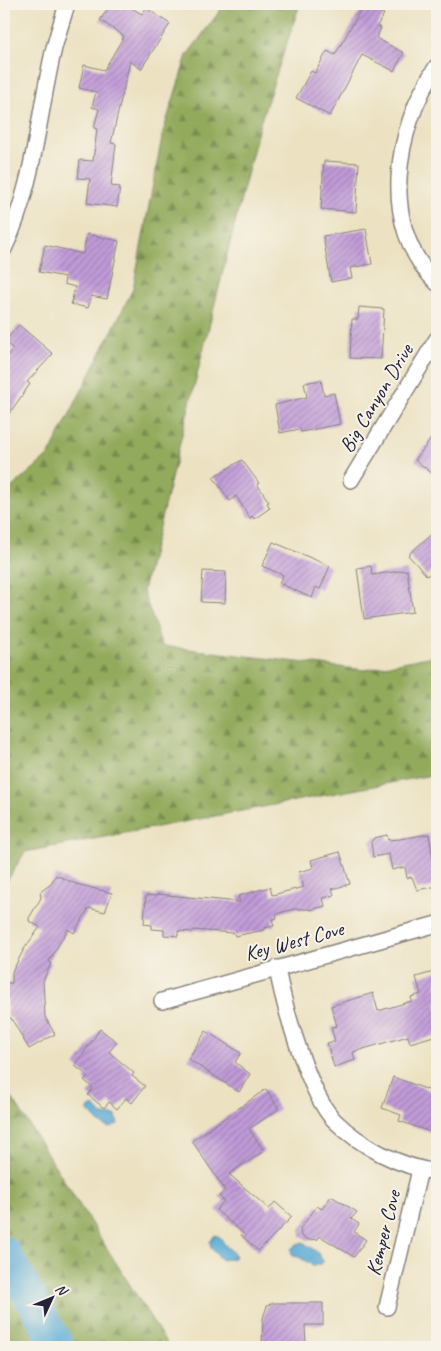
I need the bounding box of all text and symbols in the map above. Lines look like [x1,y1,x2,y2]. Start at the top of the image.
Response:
street label: Big Canyon Drive [333,338,419,457]
street label: Key West Cove [242,915,348,967]
street label: Kemper Cove [360,1186,407,1278]
north arrow [28,1274,78,1324]
text: N [52,1280,72,1300]

